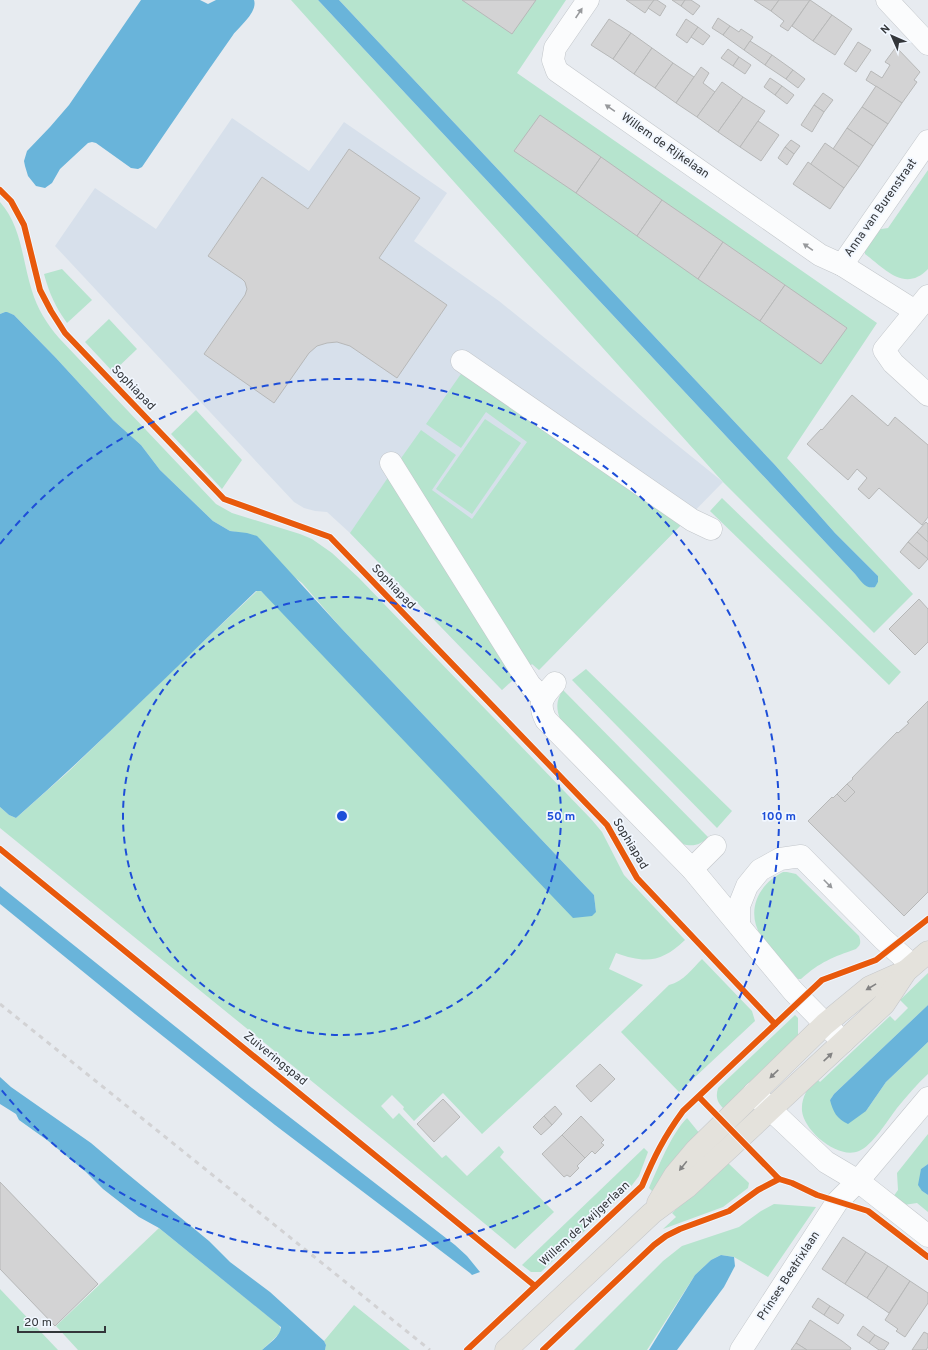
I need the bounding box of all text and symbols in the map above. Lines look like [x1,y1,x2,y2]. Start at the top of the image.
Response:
one-way arrow [575,8,583,18]
north arrow [872,16,912,56]
text: N [878,22,893,37]
one-way arrow [604,104,615,112]
street label: Willem de Rijkelaan [618,109,712,183]
street label: Anna van Burenstraat [841,156,921,260]
one-way arrow [803,243,813,251]
street label: Sophiapad [107,362,159,414]
street label: Sophiapad [367,561,419,613]
centre of rings [335,809,349,823]
text: 50 m [547,809,575,825]
text: 100 m [762,809,796,825]
street label: Sophiapad [609,816,651,872]
one-way arrow [823,879,833,889]
one-way arrow [865,984,877,991]
street label: Zuiveringspad [240,1028,310,1090]
one-way arrow [823,1053,832,1062]
one-way arrow [769,1069,779,1079]
one-way arrow [678,1160,687,1171]
street label: Willem de Zwijgerlaan [536,1178,634,1270]
street label: Prinses Beatrixlaan [754,1228,824,1324]
scale bar [18,1308,105,1334]
text: 20 m [24,1315,52,1331]

